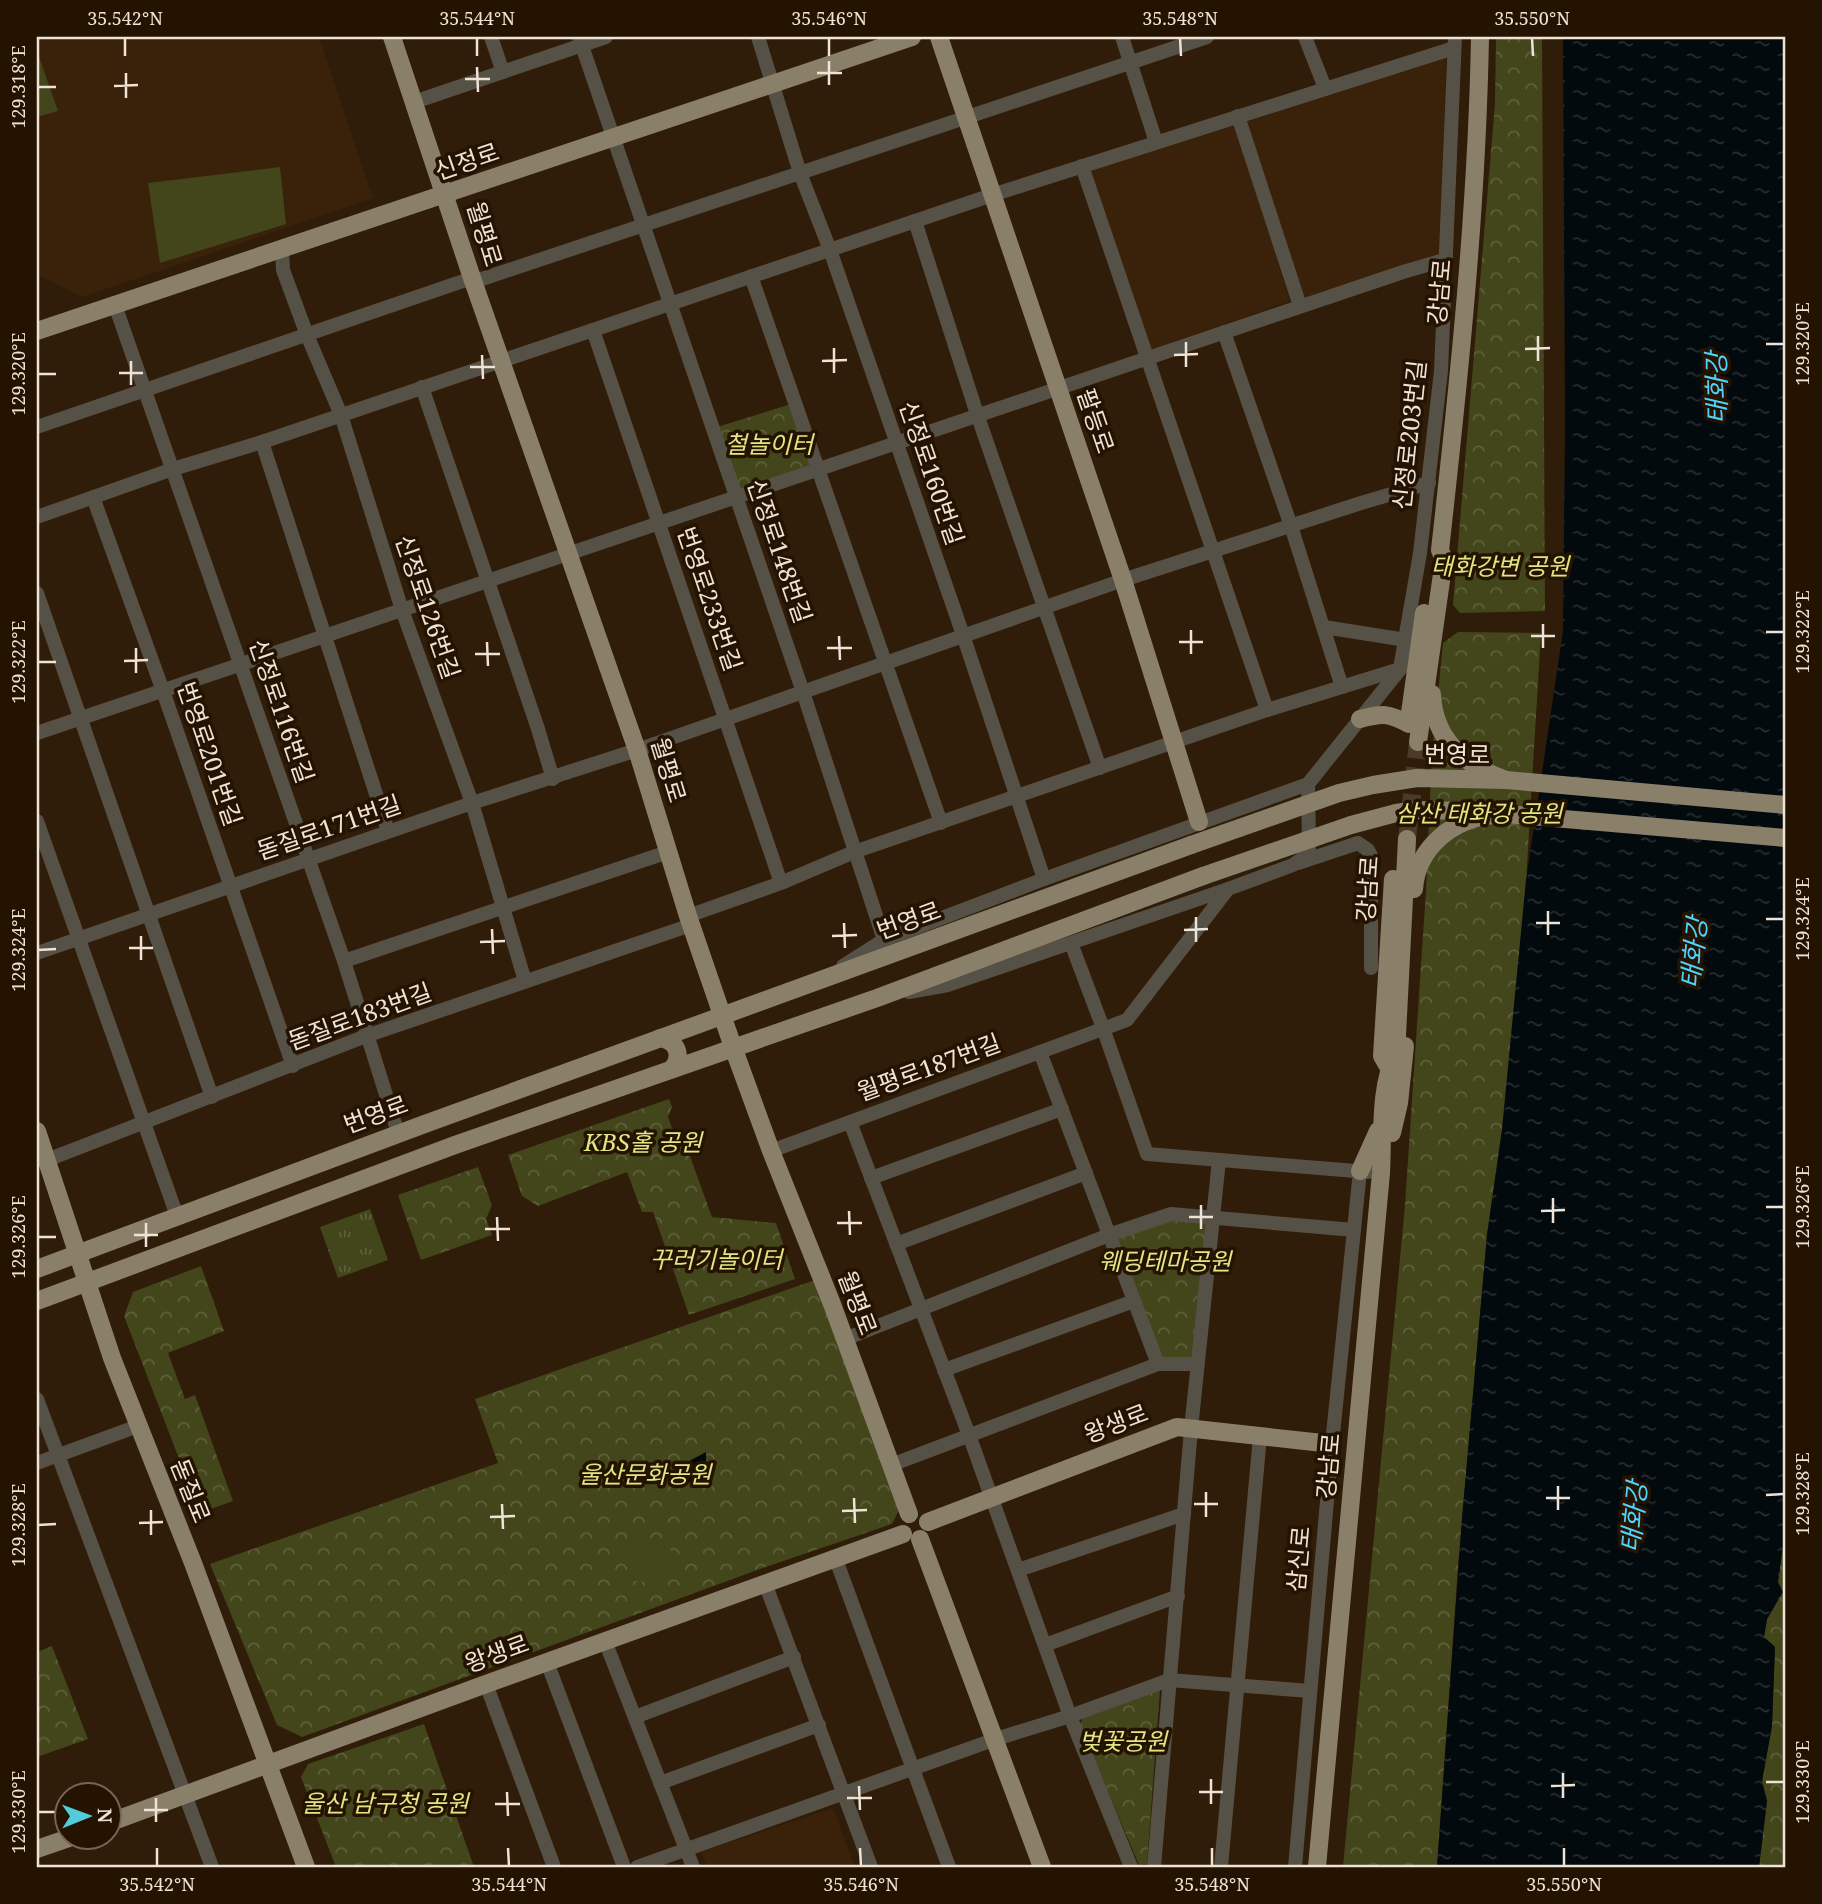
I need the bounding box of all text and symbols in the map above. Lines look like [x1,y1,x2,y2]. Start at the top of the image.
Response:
text: 35.542°N [87,6,163,30]
text: 35.544°N [439,6,515,30]
text: 35.546°N [791,6,867,30]
text: 35.548°N [1142,6,1218,30]
text: 35.550°N [1494,6,1570,30]
text: 129.318°E [6,45,30,129]
street label: 신정로 [430,134,503,187]
street label: 월평로 [460,197,511,270]
street label: 강남로 [1419,257,1458,326]
text: 129.320°E [1790,302,1814,386]
text: 129.320°E [6,332,30,416]
water label: 태화강 [1697,349,1735,424]
street label: 신정로203번길 [1384,358,1433,511]
street label: 팔등로 [1070,384,1123,457]
street label: 신정로160번길 [892,396,973,549]
park label: 철놀이터 [725,427,816,460]
street label: 신정로148번길 [740,474,821,627]
street label: 번영로233번길 [670,522,751,675]
street label: 신정로126번길 [388,530,469,683]
park label: 태화강변 공원 [1431,549,1571,582]
text: 129.322°E [1790,590,1814,674]
text: 129.322°E [6,620,30,704]
street label: 신정로116번길 [242,634,323,787]
street label: 번영로201번길 [170,677,251,830]
street label: 월평로 [644,733,695,806]
street label: 번영로 [1424,736,1490,771]
street label: 돋질로171번길 [252,786,405,867]
park label: 삼산 태화강 공원 [1395,796,1564,829]
street label: 강남로 [1348,855,1385,923]
text: 129.324°E [1790,877,1814,961]
street label: 번영로 [872,893,945,946]
text: 129.324°E [6,908,30,992]
water label: 태화강 [1671,912,1715,990]
street label: 돋질로183번길 [283,974,436,1057]
street label: 월평로187번길 [852,1025,1005,1108]
street label: 번영로 [339,1087,412,1140]
park label: KBS홀 공원 [583,1125,704,1158]
text: 129.326°E [1790,1165,1814,1249]
text: 129.326°E [6,1195,30,1279]
park label: 꾸러기놀이터 [650,1242,785,1275]
park label: 웨딩테마공원 [1099,1244,1233,1277]
street label: 월평로 [831,1266,886,1339]
street label: 왕생로 [1079,1395,1152,1450]
street label: 강남로 [1308,1431,1347,1500]
text: 129.328°E [1790,1452,1814,1536]
street label: 돋질로 [164,1454,219,1527]
park label: 울산문화공원 [579,1457,713,1490]
water label: 태화강 [1611,1476,1655,1554]
text: 129.328°E [6,1483,30,1567]
street label: 삼신로 [1278,1524,1317,1593]
street label: 왕생로 [460,1626,533,1679]
park label: 벚꽃공원 [1079,1724,1169,1757]
text: 129.330°E [1790,1740,1814,1824]
text: 129.330°E [6,1770,30,1854]
north arrow [52,1782,122,1852]
park label: 울산 남구청 공원 [301,1786,470,1819]
text: N [92,1808,118,1823]
text: 35.542°N [119,1872,195,1896]
text: 35.544°N [471,1872,547,1896]
text: 35.546°N [823,1872,899,1896]
text: 35.548°N [1174,1872,1250,1896]
text: 35.550°N [1526,1872,1602,1896]

